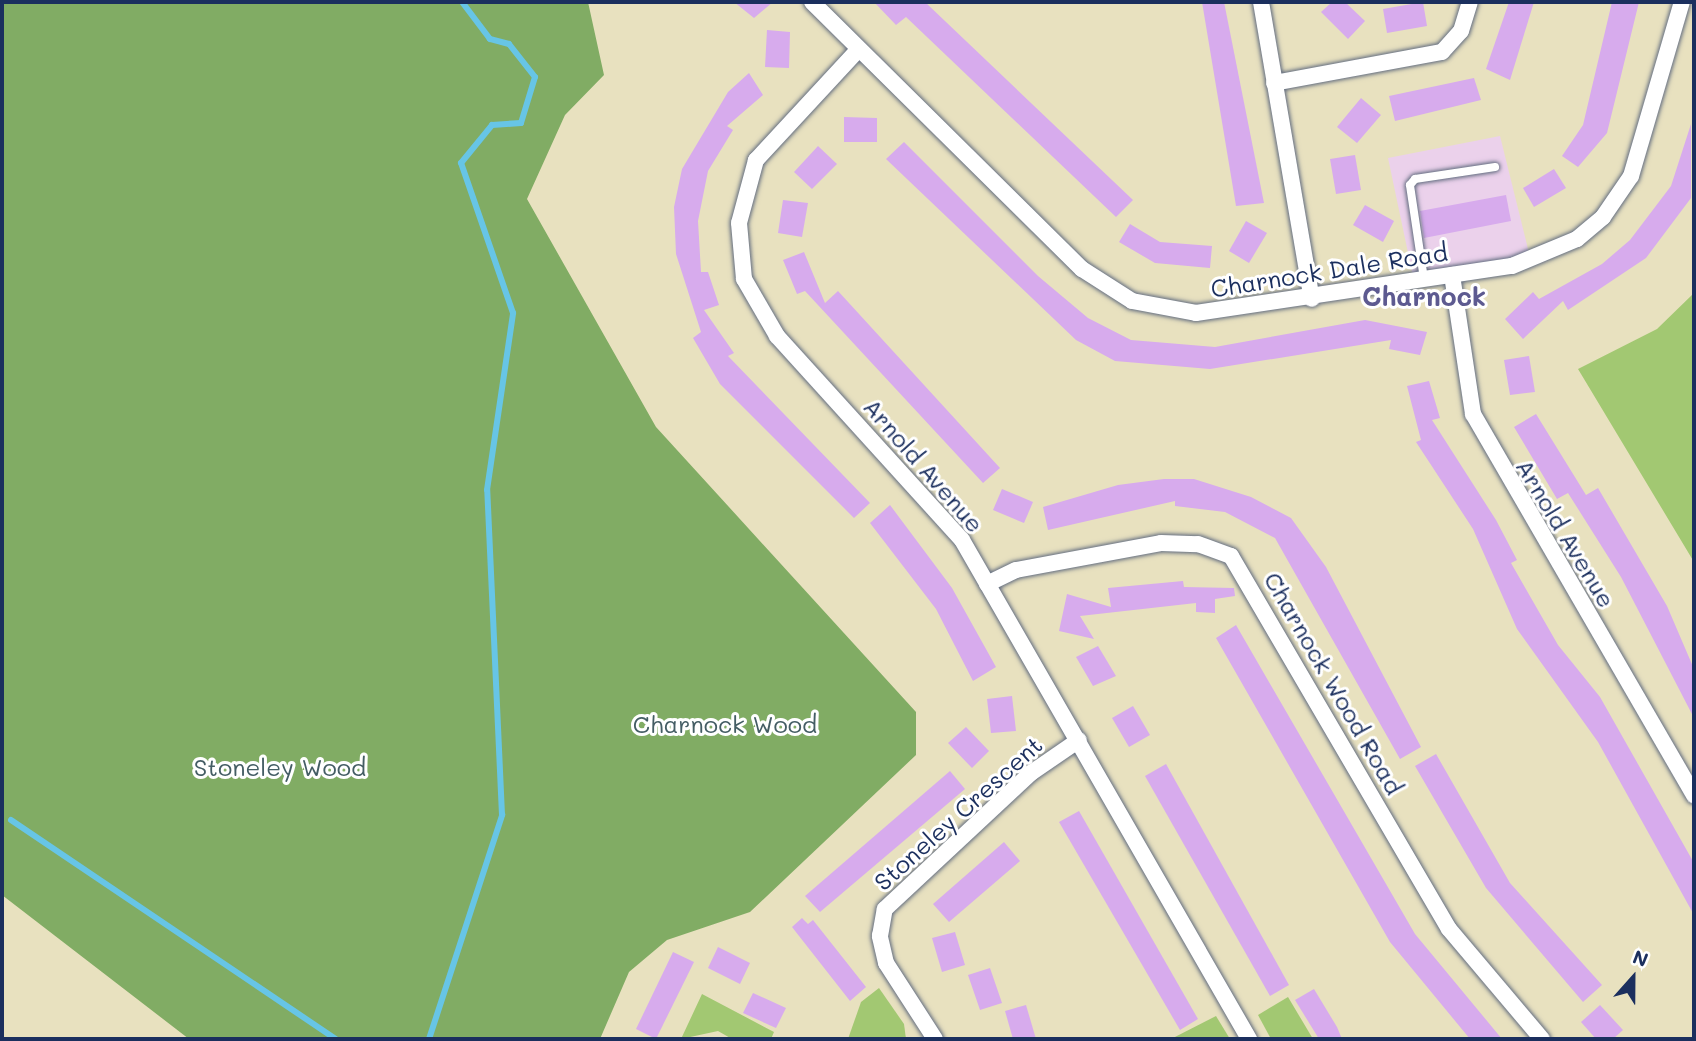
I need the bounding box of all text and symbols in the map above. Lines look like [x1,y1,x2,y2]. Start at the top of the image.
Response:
street label: Charnock Dale Road [1208,237,1450,303]
district label: Charnock [1362,281,1486,313]
street label: Arnold Avenue [858,392,990,538]
street label: Arnold Avenue [1510,454,1622,612]
street label: Charnock Wood Road [1259,567,1409,799]
park label: Charnock Wood [633,710,817,738]
street label: Stoneley Crescent [868,730,1048,896]
park label: Stoneley Wood [194,753,366,781]
north arrow [1598,943,1668,1013]
text: N [1629,944,1652,972]

